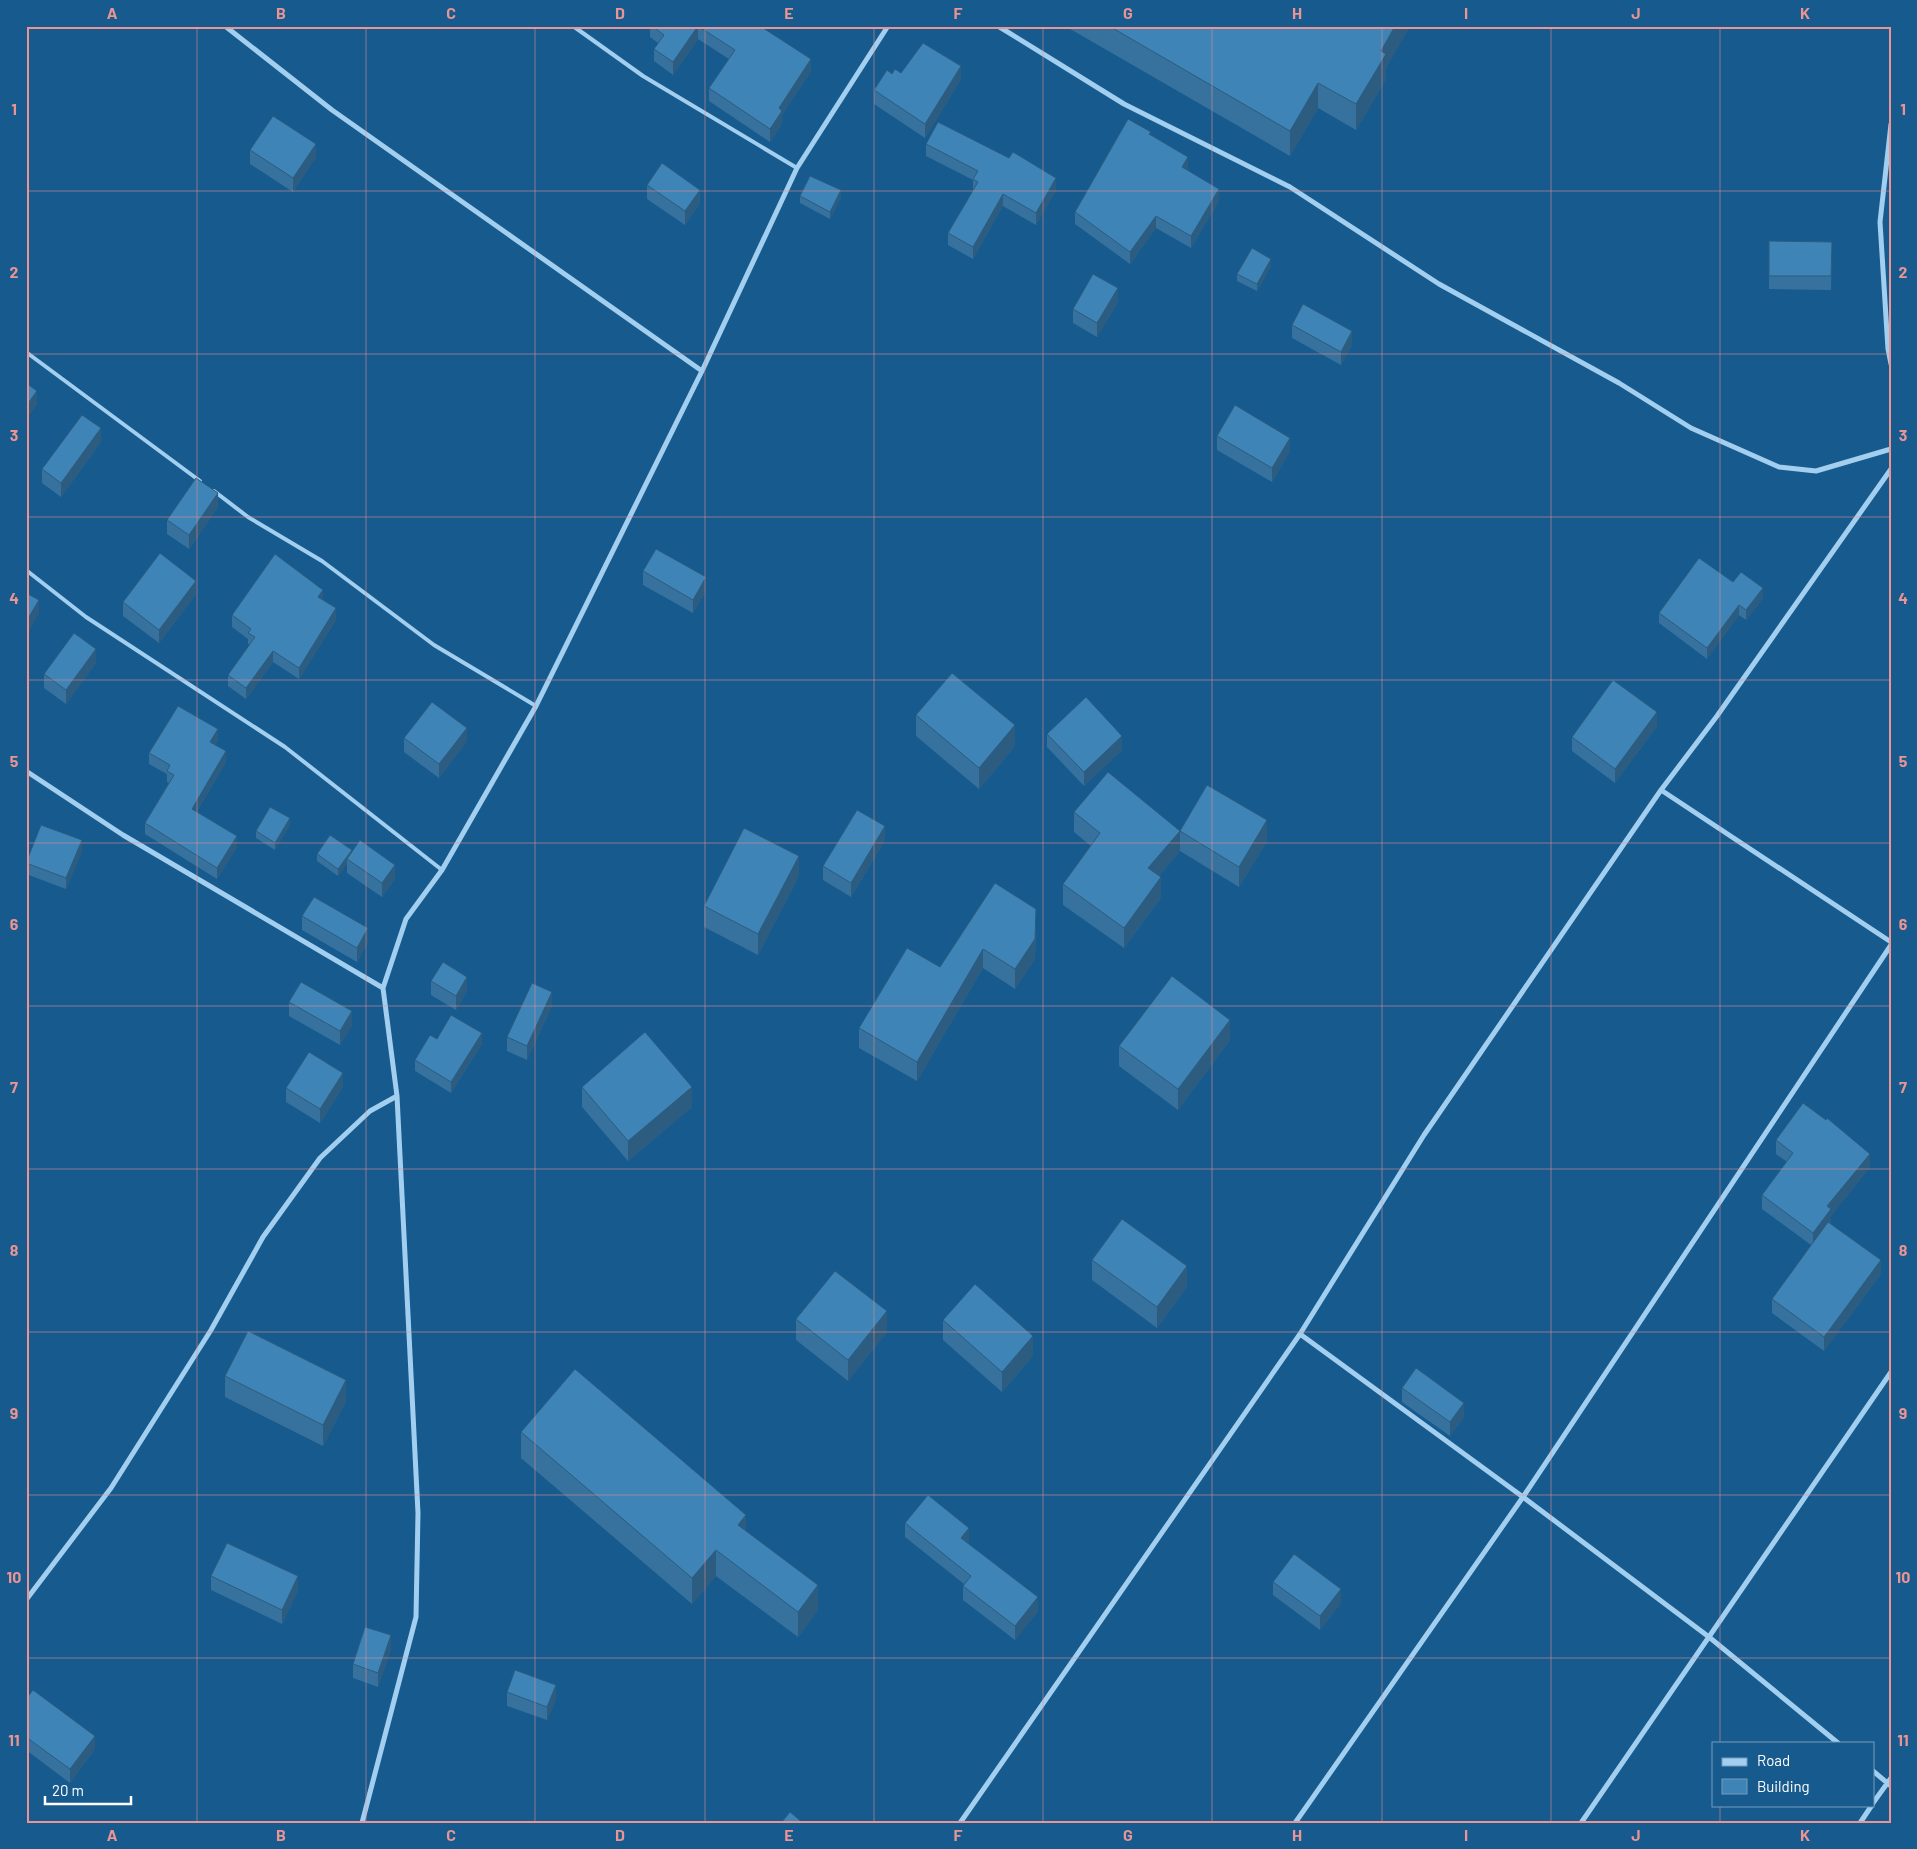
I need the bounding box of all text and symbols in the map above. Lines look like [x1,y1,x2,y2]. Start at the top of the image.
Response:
text: A [107,3,118,22]
text: B [276,3,286,22]
text: C [446,3,456,22]
text: D [615,3,625,22]
text: E [784,3,794,22]
text: F [954,3,963,22]
text: G [1123,3,1133,22]
text: H [1292,3,1302,22]
text: I [1464,3,1468,22]
text: J [1631,3,1641,22]
text: K [1800,3,1810,22]
text: 1 [11,99,17,118]
text: 1 [1900,99,1906,118]
text: 2 [10,262,19,281]
text: 2 [1899,262,1908,281]
text: 3 [10,425,18,444]
text: 3 [1899,425,1907,444]
text: 4 [9,588,19,607]
text: 4 [1898,588,1908,607]
text: 5 [10,751,19,770]
text: 5 [1899,751,1908,770]
text: 6 [10,914,19,933]
text: 6 [1899,914,1908,933]
text: 7 [10,1077,18,1096]
text: 7 [1899,1077,1907,1096]
text: 8 [10,1240,19,1259]
text: 8 [1899,1240,1908,1259]
text: 9 [10,1403,18,1422]
text: 9 [1899,1403,1907,1422]
text: 10 [7,1567,21,1586]
text: 10 [1896,1567,1910,1586]
text: 11 [8,1730,20,1749]
text: 11 [1897,1730,1909,1749]
legend [1712,1742,1874,1806]
text: Road [1757,1751,1790,1769]
scale bar [45,1774,131,1806]
text: Building [1757,1777,1810,1795]
text: 20 m [52,1781,84,1799]
text: A [107,1825,118,1844]
text: B [276,1825,286,1844]
text: C [446,1825,456,1844]
text: D [615,1825,625,1844]
text: E [784,1825,794,1844]
text: F [954,1825,963,1844]
text: G [1123,1825,1133,1844]
text: H [1292,1825,1302,1844]
text: I [1464,1825,1468,1844]
text: J [1631,1825,1641,1844]
text: K [1800,1825,1810,1844]

